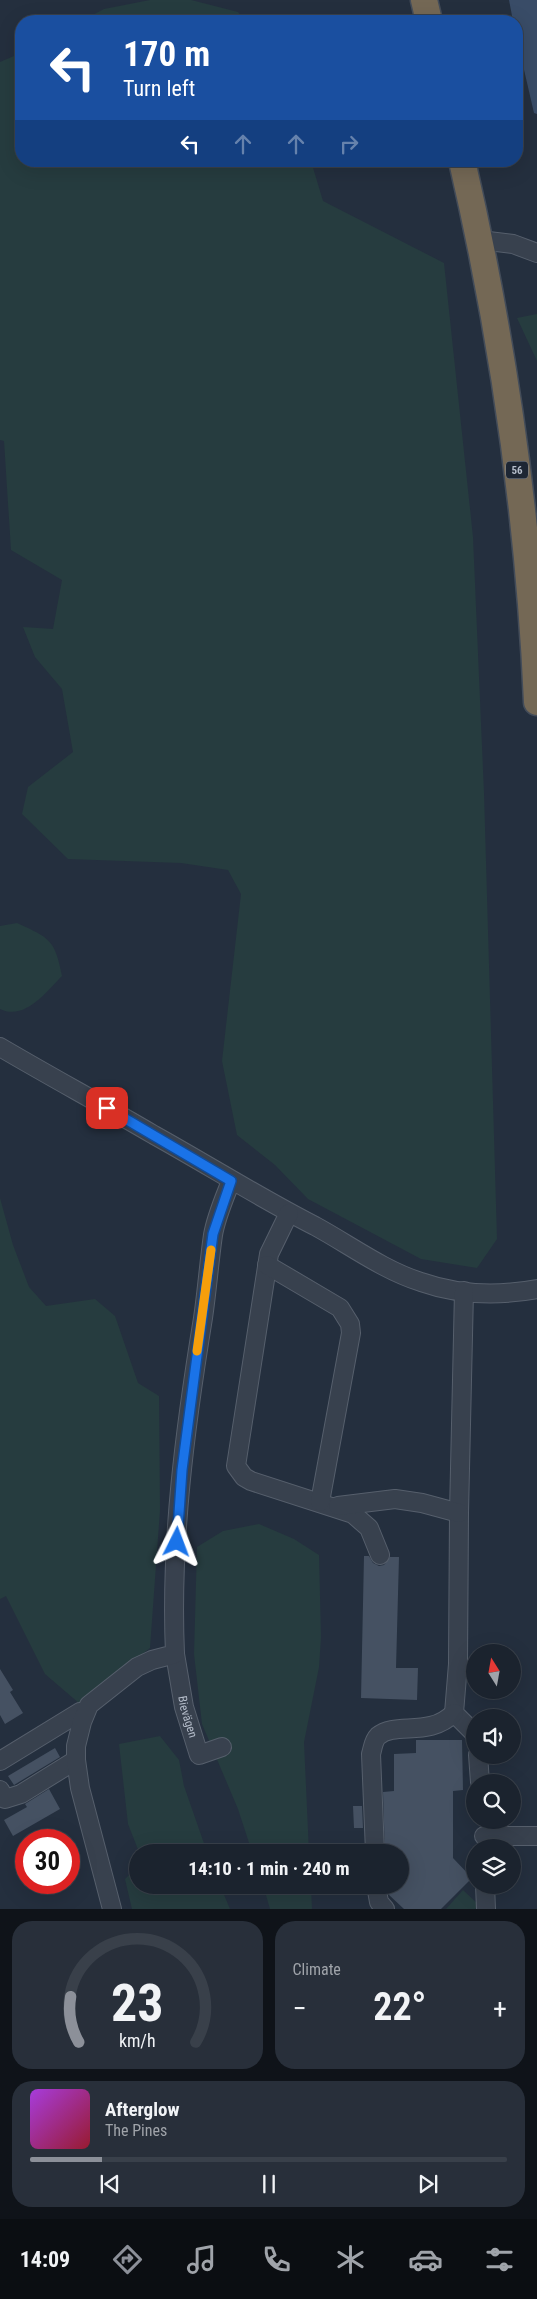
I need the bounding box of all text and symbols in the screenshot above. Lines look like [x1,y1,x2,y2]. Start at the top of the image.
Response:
text: 170 m [123,34,210,75]
icon: left [40,35,105,100]
text: Turn left [123,76,195,101]
icon: left [176,130,204,158]
icon: ahead [229,130,257,158]
icon: ahead [282,130,310,158]
icon: right [335,130,363,158]
road number: 56 [506,462,528,478]
pin [86,1087,128,1129]
icon: arrive [93,1094,121,1122]
position arrow [150,1515,202,1567]
north arrow [466,1644,521,1699]
map controls [466,1644,521,1894]
street label: Bievägen [175,1695,200,1740]
button: sound [466,1709,521,1764]
button: search [466,1774,521,1829]
speed limit sign: 30 [15,1829,80,1894]
button: layers [466,1839,521,1894]
text: 14:10 · 1 min · 240 m [188,1857,350,1880]
text: Climate [293,1960,341,1979]
text: 23 [111,1973,164,2034]
text: 22° [373,1985,426,2029]
text: − [293,1992,307,2025]
text: + [493,1992,507,2025]
text: km/h [119,2030,156,2051]
text: Afterglow [105,2098,179,2121]
text: The Pines [105,2121,167,2140]
icon: previous [96,2170,124,2198]
icon: pause [255,2170,283,2198]
icon: next [414,2170,442,2198]
icon: directions [110,2242,145,2277]
icon: music [184,2242,219,2277]
icon: phone [259,2242,294,2277]
icon: climate [333,2242,368,2277]
icon: car [408,2242,443,2277]
icon: filters [482,2242,517,2277]
text: 14:09 [20,2247,70,2272]

